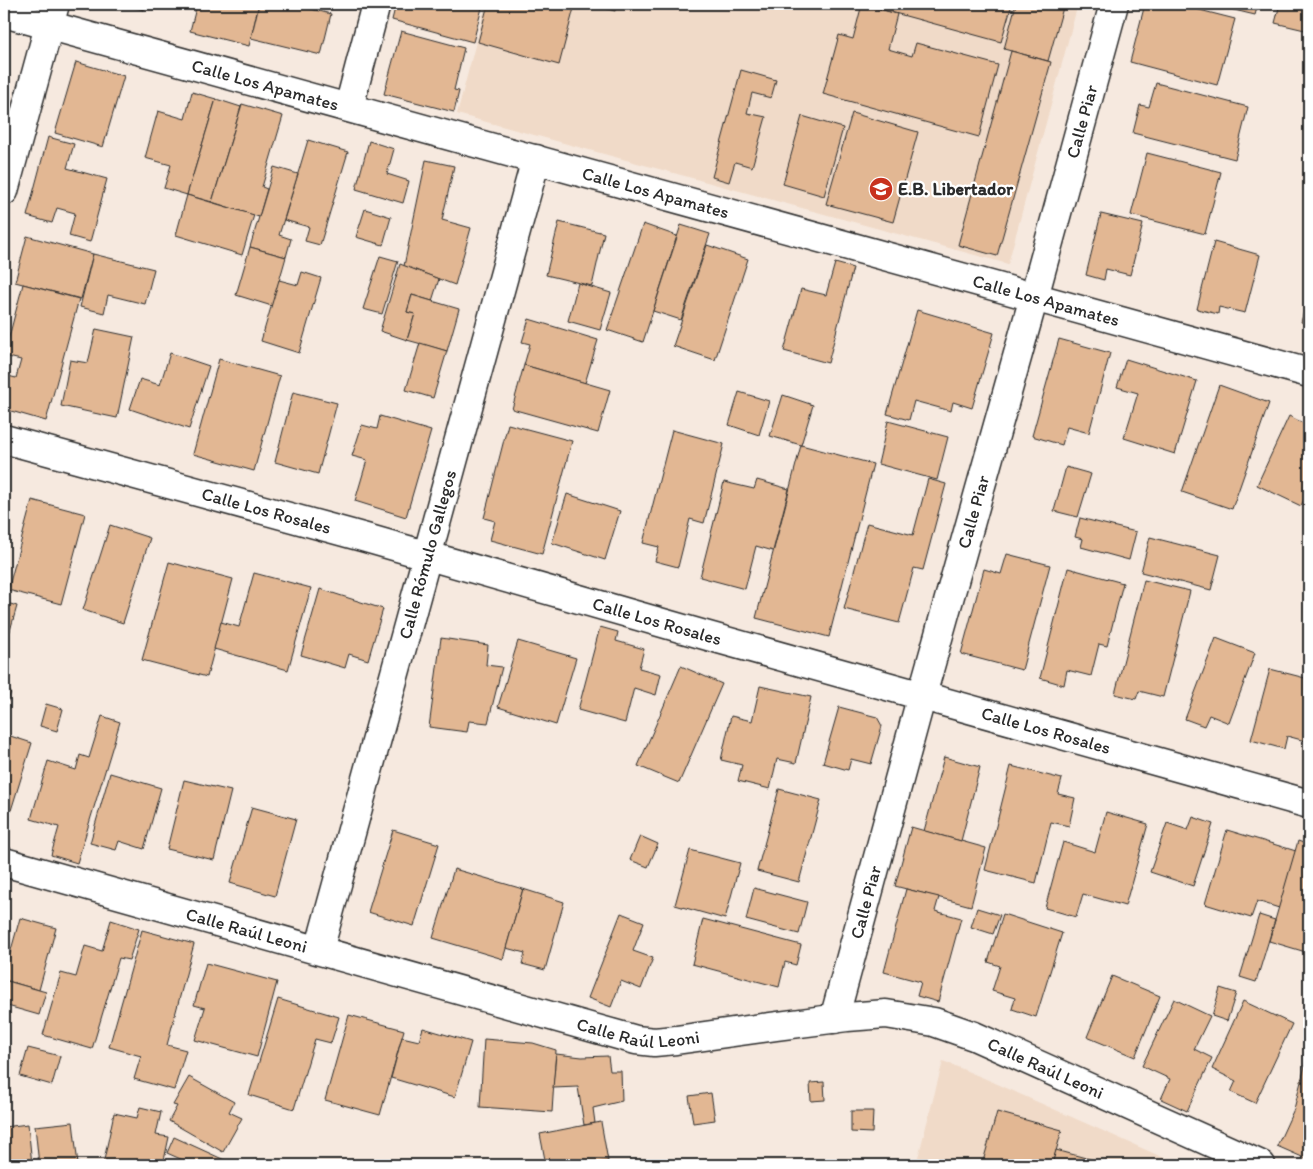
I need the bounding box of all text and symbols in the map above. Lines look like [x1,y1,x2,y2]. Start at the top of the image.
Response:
street label: Calle Los Apamates [189,54,341,116]
street label: Calle Piar [1061,82,1103,161]
street label: Calle Los Apamates [580,162,732,224]
school or university icon: E.B. Libertador [868,176,894,202]
place label: E.B. Libertador [898,178,1014,200]
street label: Calle Los Apamates [970,270,1122,331]
street label: Calle Rómulo Gallegos [394,468,461,642]
street label: Calle Piar [953,472,995,551]
street label: Calle Los Rosales [199,483,334,539]
street label: Calle Los Rosales [590,592,724,650]
street label: Calle Los Rosales [979,702,1113,759]
street label: Calle Piar [845,862,886,941]
street label: Calle Raúl Leoni [183,903,310,958]
street label: Calle Raúl Leoni [574,1013,701,1053]
street label: Calle Raúl Leoni [984,1033,1107,1104]

